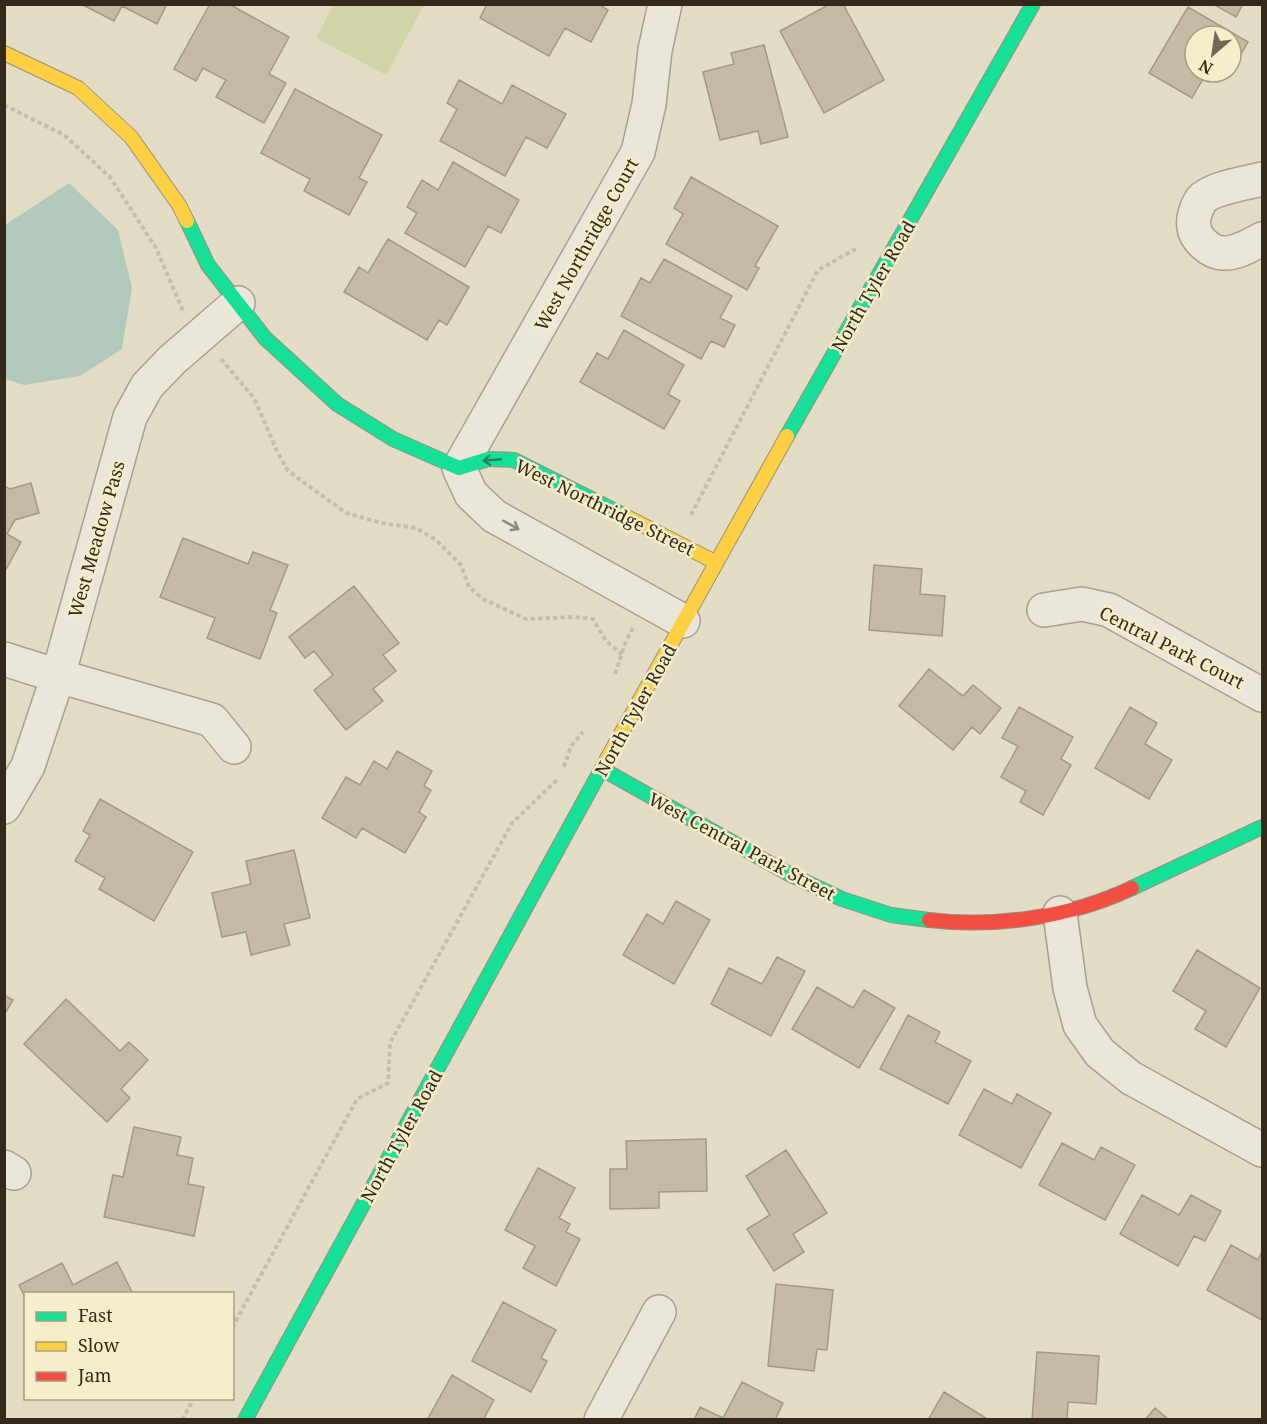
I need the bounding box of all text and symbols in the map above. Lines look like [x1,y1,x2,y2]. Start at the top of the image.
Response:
north arrow [1183,24,1243,84]
text: N [1195,54,1217,80]
street label: West Northridge Court [529,153,643,335]
street label: North Tyler Road [826,216,920,356]
street label: West Northridge Street [511,453,699,561]
one-way arrow [483,455,503,466]
street label: West Meadow Pass [62,458,130,620]
one-way arrow [501,520,519,531]
street label: Central Park Court [1095,600,1249,694]
street label: North Tyler Road [589,639,681,781]
street label: West Central Park Street [644,786,840,906]
street label: North Tyler Road [355,1065,447,1207]
legend [24,1292,234,1400]
text: Fast [78,1303,113,1327]
text: Slow [78,1333,120,1357]
text: Jam [77,1363,112,1387]

